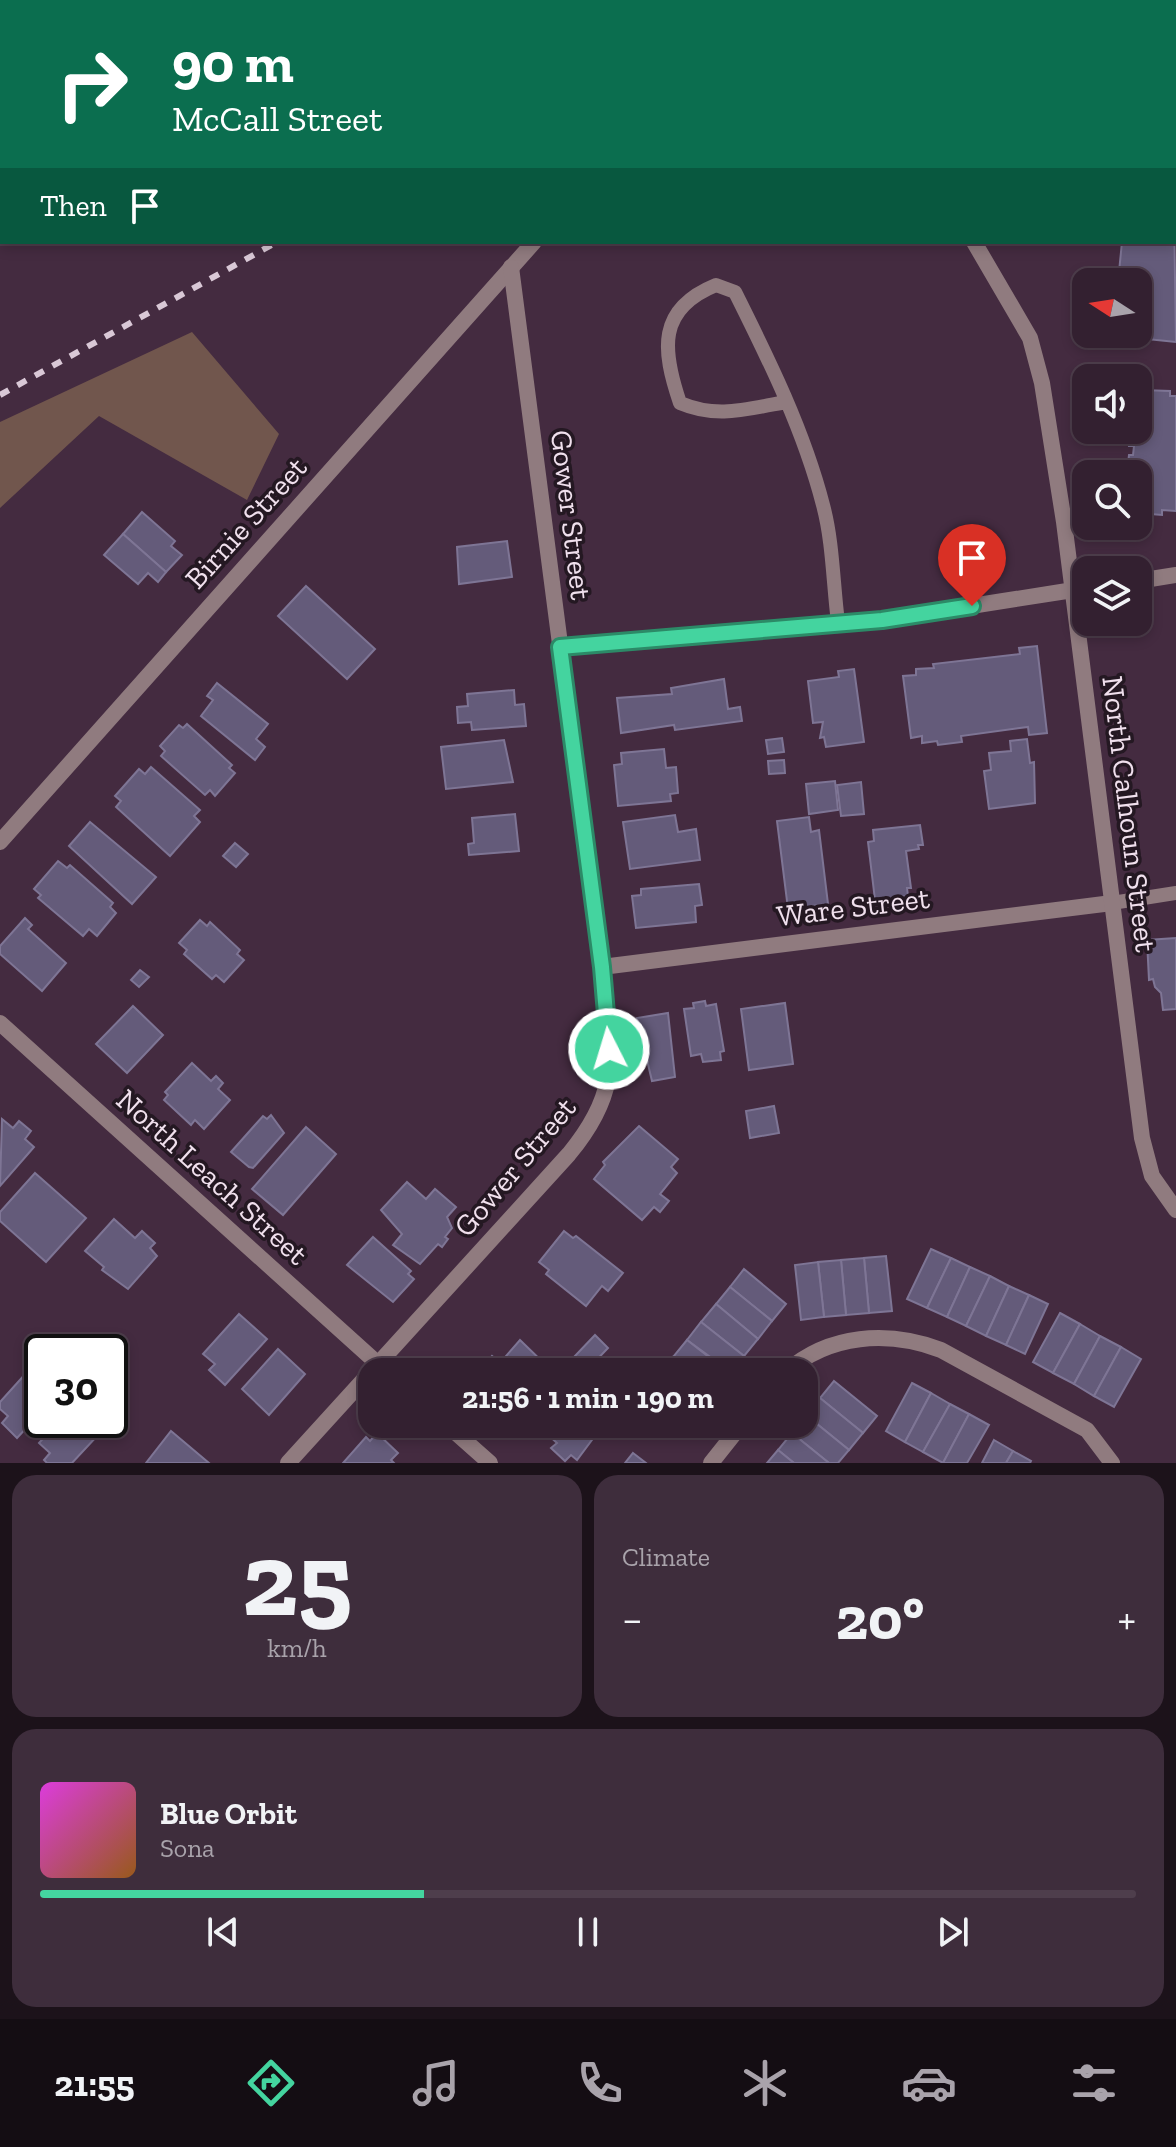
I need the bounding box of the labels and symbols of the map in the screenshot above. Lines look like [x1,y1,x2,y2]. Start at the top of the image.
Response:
north arrow [1072,268,1152,348]
street label: Gower Street [543,428,599,602]
street label: Birnie Street [178,450,314,596]
pin [938,524,1006,606]
street label: North Calhoun Street [1094,674,1164,954]
street label: Ware Street [775,880,931,934]
position arrow [567,1007,651,1091]
street label: North Leach Street [109,1082,315,1272]
street label: Gower Street [446,1090,584,1244]
speed limit sign: 30 [24,1334,128,1438]

